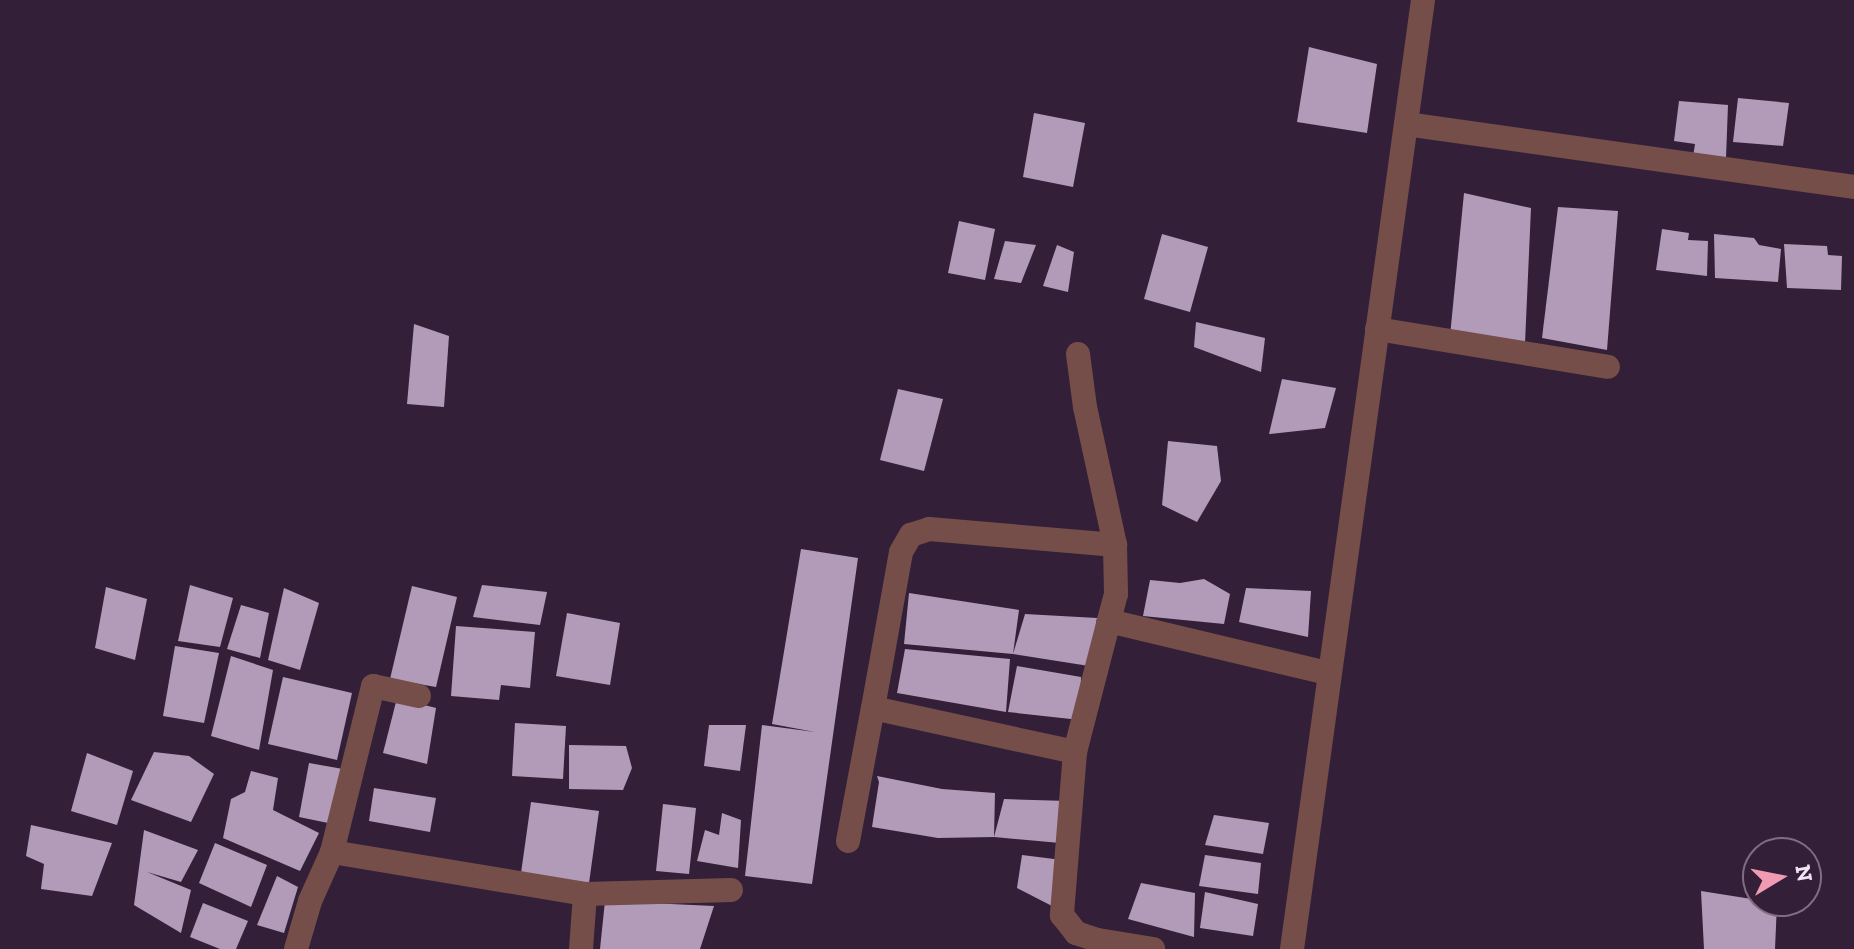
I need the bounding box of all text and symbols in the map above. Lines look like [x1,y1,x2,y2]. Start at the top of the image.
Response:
north arrow [1742,837,1822,917]
text: N [1789,863,1819,884]

